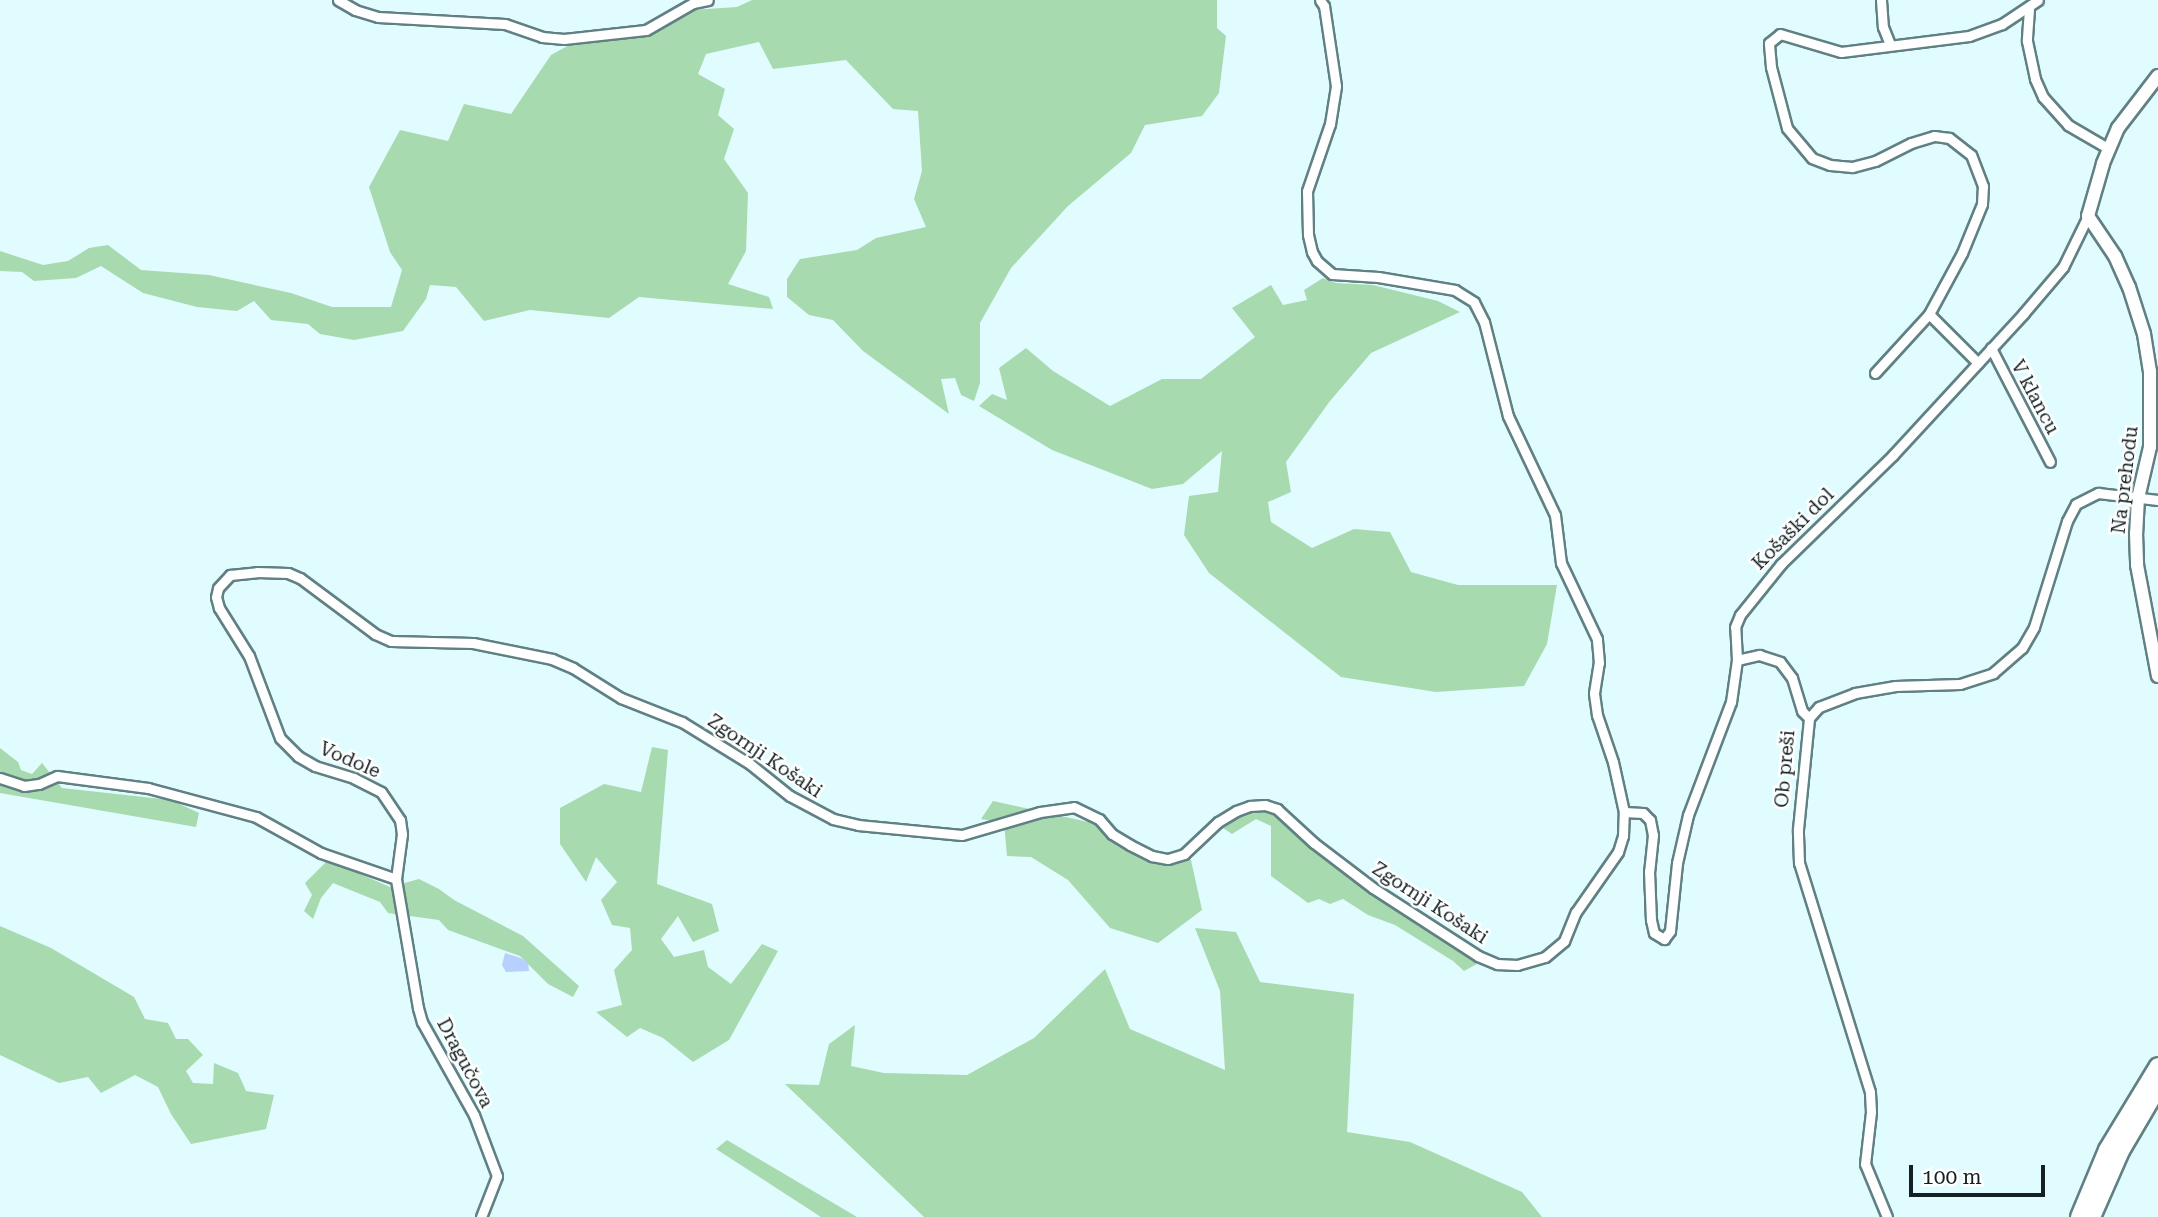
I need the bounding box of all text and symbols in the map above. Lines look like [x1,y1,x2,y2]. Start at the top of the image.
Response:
street label: V klancu [2006,356,2064,438]
street label: Na prehodu [2107,425,2143,535]
street label: Košaški dol [1747,483,1839,575]
street label: Zgornji Košaki [703,709,827,803]
street label: Ob preši [1770,729,1800,809]
street label: Vodole [316,737,384,783]
street label: Zgornji Košaki [1368,857,1492,949]
street label: Dragučova [432,1014,498,1112]
scale bar [1913,1150,2050,1194]
text: 100 m [1922,1165,1982,1189]

